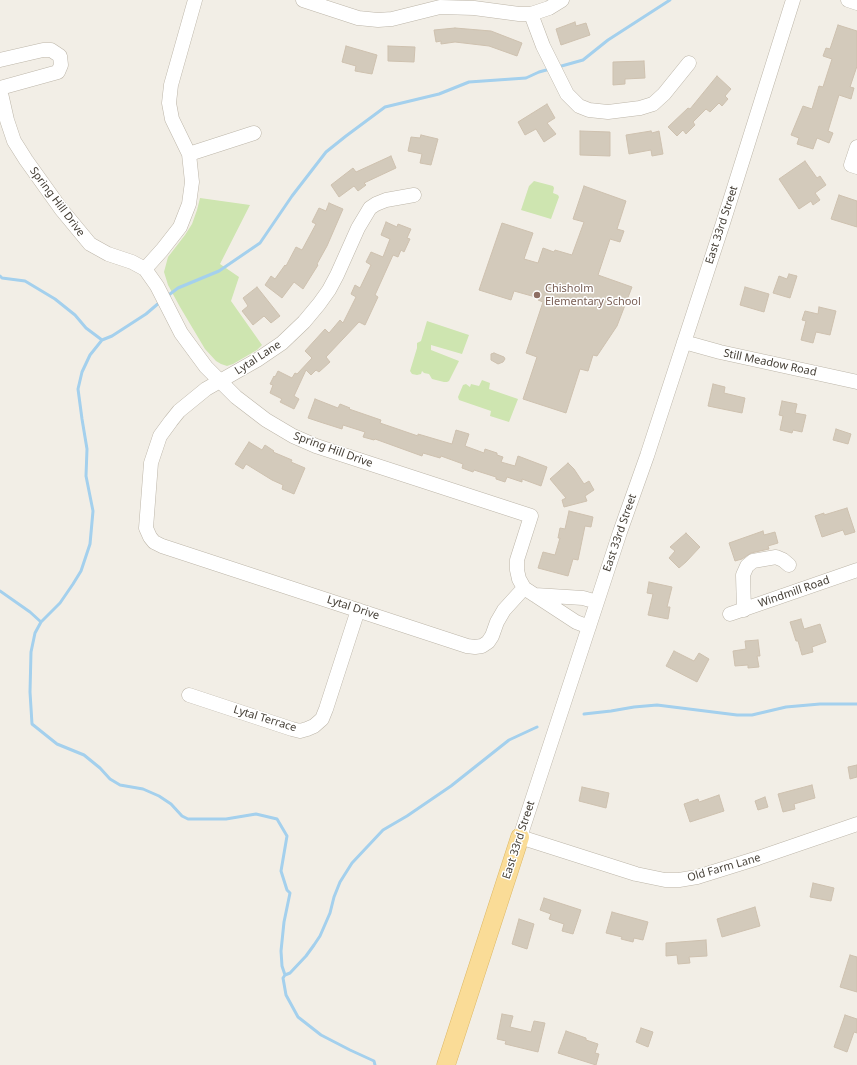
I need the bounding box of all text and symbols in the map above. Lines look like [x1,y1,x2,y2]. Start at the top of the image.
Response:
street label: Spring Hill Drive [27,165,87,239]
street label: East 33rd Street [703,184,741,266]
place label: Chisholm Elementary School [545,282,641,308]
marker: Chisholm Elementary School [532,290,542,300]
street label: Lytal Lane [233,338,283,378]
street label: Still Meadow Road [722,347,818,379]
street label: Spring Hill Drive [292,430,374,470]
street label: East 33rd Street [600,492,640,574]
street label: Windmill Road [757,574,831,610]
street label: Lytal Drive [325,593,381,623]
street label: Lytal Terrace [232,703,298,735]
street label: East 33rd Street [500,799,538,881]
street label: Old Farm Lane [686,851,762,885]

